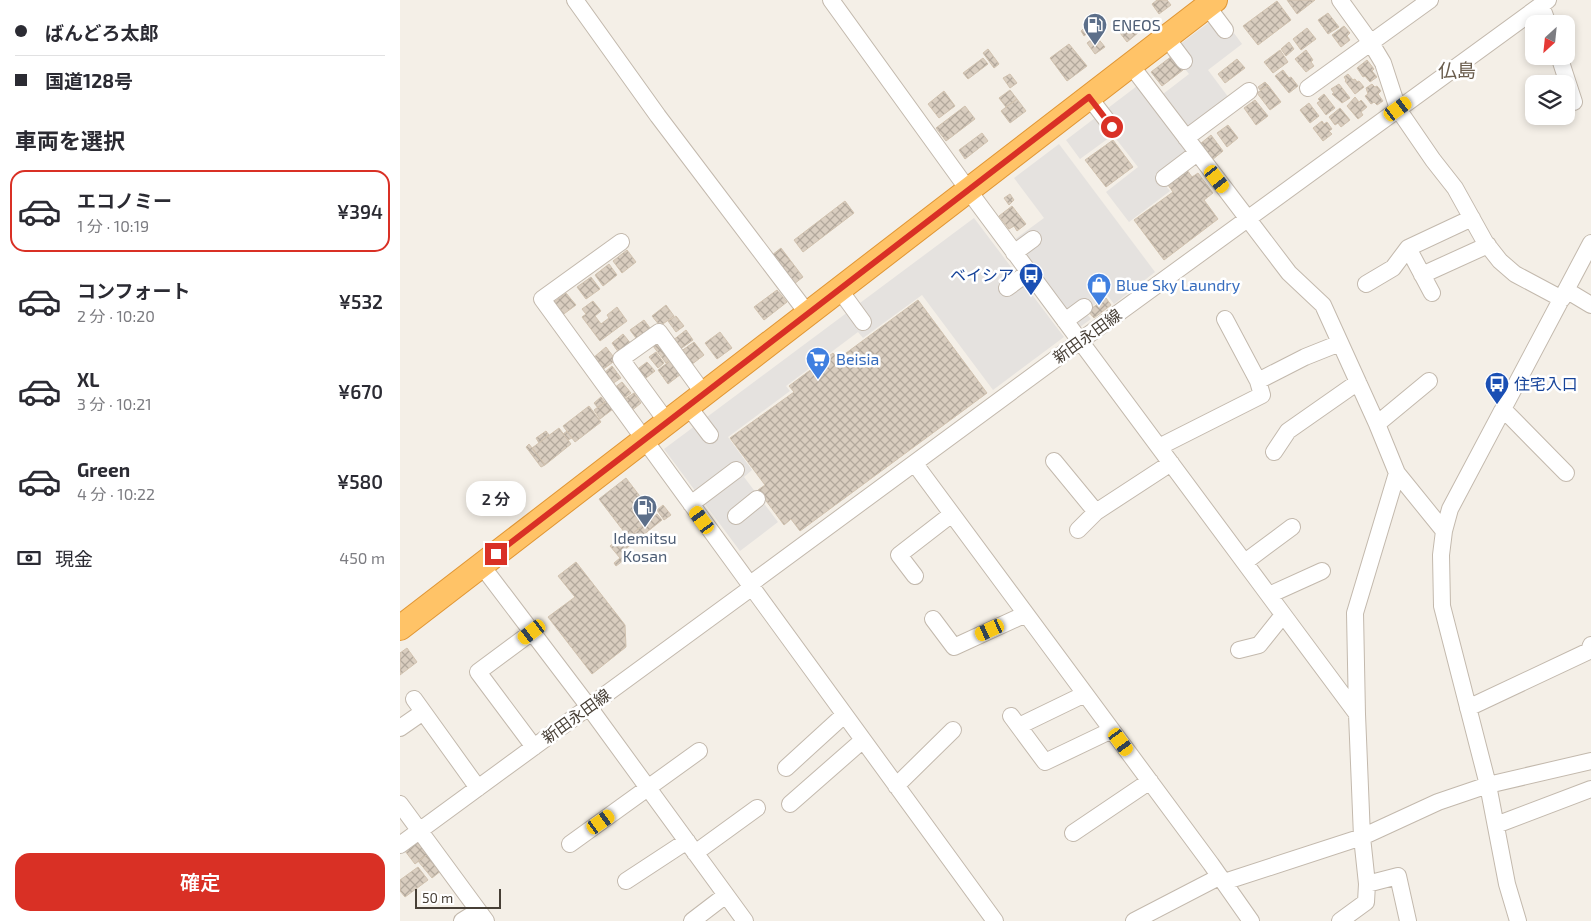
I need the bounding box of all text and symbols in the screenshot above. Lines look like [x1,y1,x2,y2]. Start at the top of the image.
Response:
fuel station icon: ENEOS [1082,12,1108,46]
place label: ENEOS [1112,15,1161,34]
north arrow [1525,15,1575,65]
map controls [1525,15,1575,125]
text: ばんどろ太郎 [45,21,158,44]
district label: 仏島 [1438,58,1476,81]
text: 国道128号 [45,69,133,92]
button: layers [1525,75,1575,125]
car [1381,94,1414,124]
route start [1101,116,1123,138]
text: 車両を選択 [15,127,125,153]
car [1201,163,1232,195]
icon: car [17,189,62,234]
text: エコノミー [77,189,172,212]
text: ¥394 [337,200,383,223]
text: 1 分 · 10:19 [77,216,149,235]
bus stop icon: ベイシア [1018,262,1044,296]
place label: ベイシア [950,265,1014,284]
shop icon: Blue Sky Laundry [1086,272,1112,306]
place label: Blue Sky Laundry [1116,275,1241,294]
icon: car [17,279,62,324]
text: コンフォート [77,279,190,302]
text: ¥532 [339,290,383,313]
street label: 新田永田線 [1049,304,1125,367]
text: 2 分 · 10:20 [77,306,155,325]
supermarket icon: Beisia [805,346,831,380]
place label: Beisia [836,349,879,368]
text: XL [77,368,99,391]
icon: car [17,369,62,414]
bus stop icon: 住宅入口 [1484,371,1510,405]
place label: 住宅入口 [1514,374,1578,393]
text: ¥670 [338,380,383,403]
text: 3 分 · 10:21 [77,394,152,413]
text: Green [77,458,130,481]
icon: car [17,459,62,504]
text: ¥580 [337,470,383,493]
callout: 2 分 [466,482,526,516]
text: 4 分 · 10:22 [77,484,155,503]
text: 2 分 [482,489,510,508]
fuel station icon: Idemitsu Kosan [632,494,658,528]
car [687,503,716,537]
place label: Idemitsu Kosan [613,528,677,565]
route end [485,543,507,565]
icon: cash [15,544,43,572]
text: 現金 [55,547,93,570]
text: 450 m [339,548,385,567]
car [515,617,548,647]
car [973,617,1006,643]
street label: 新田永田線 [538,684,614,747]
car [1106,725,1135,759]
car [584,807,617,837]
button: 確定 [15,853,385,911]
scale bar [415,886,501,909]
text: 50 m [422,889,453,906]

